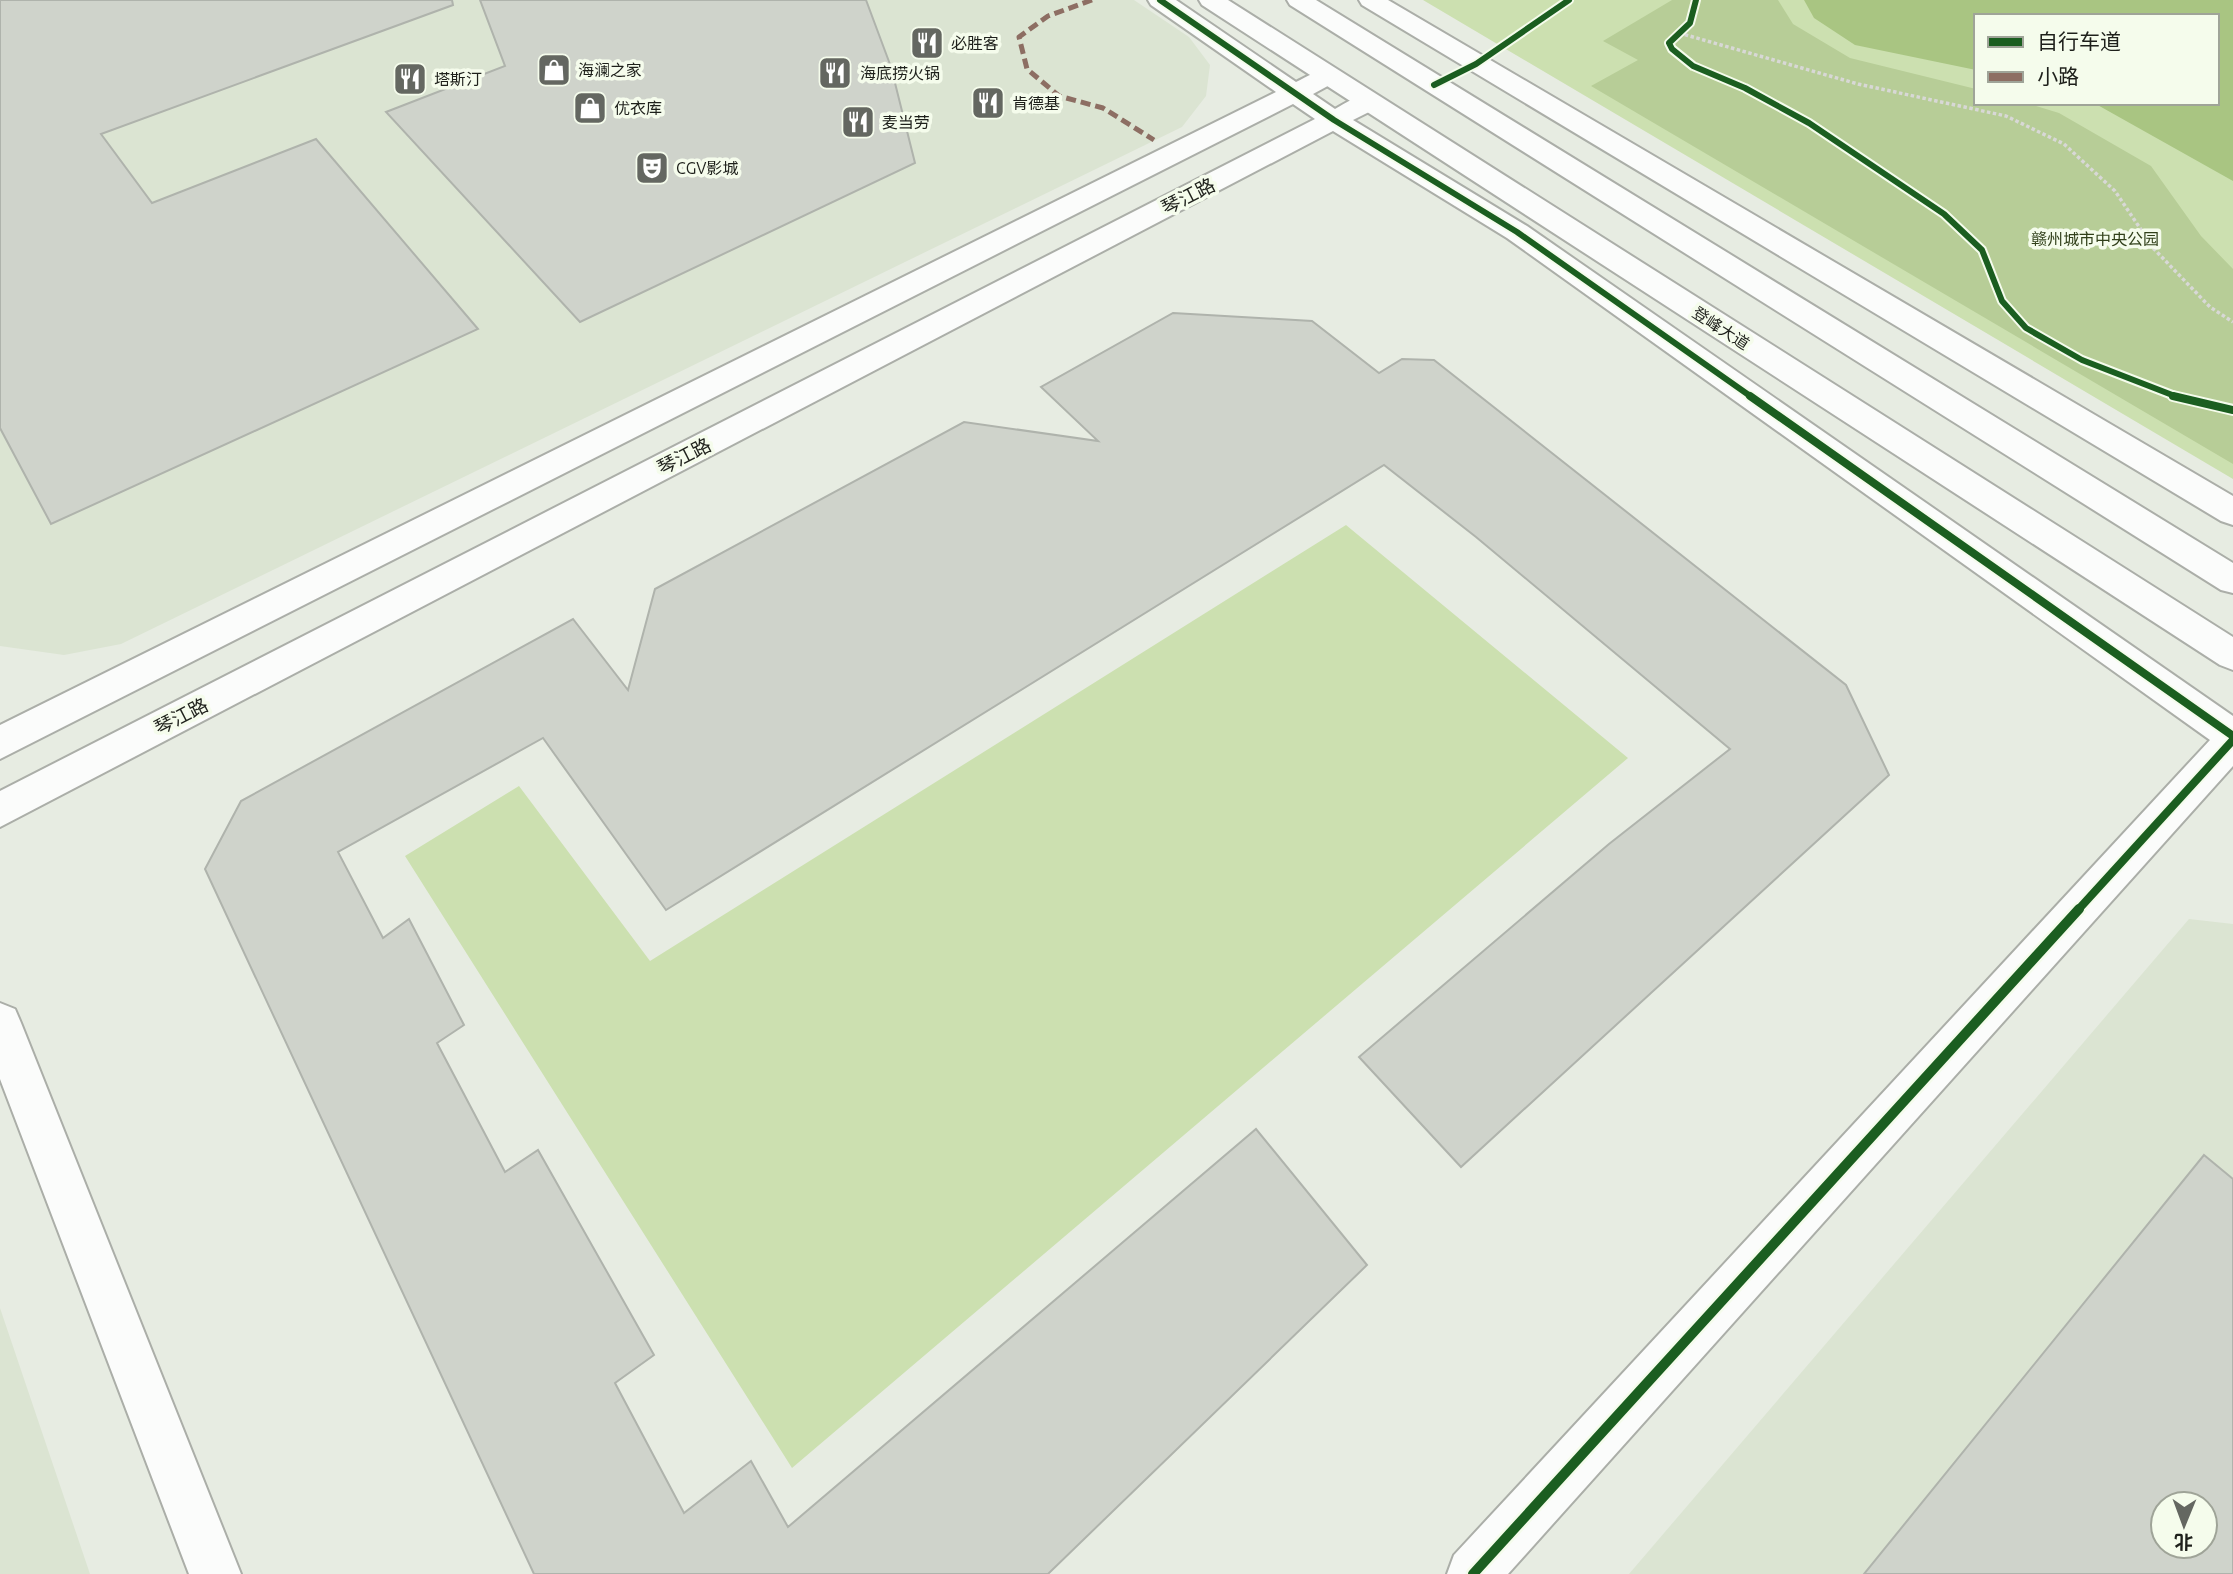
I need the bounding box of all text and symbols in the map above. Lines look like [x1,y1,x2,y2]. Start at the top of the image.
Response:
legend [1974,14,2219,105]
restaurant icon: 必胜客 [908,24,946,62]
text: 自行车道 [2037,29,2121,53]
place label: 必胜客 [951,34,999,52]
shop icon: 海澜之家 [535,51,573,89]
restaurant icon: 海底捞火锅 [816,54,854,92]
restaurant icon: 塔斯汀 [391,60,429,98]
place label: 海澜之家 [578,61,642,79]
place label: 海底捞火锅 [860,64,940,82]
text: 小路 [2037,64,2079,88]
place label: 塔斯汀 [434,70,482,88]
restaurant icon: 肯德基 [969,84,1007,122]
shop icon: 优衣库 [571,89,609,127]
place label: 肯德基 [1012,94,1060,112]
place label: 优衣库 [614,99,662,117]
restaurant icon: 麦当劳 [839,103,877,141]
place label: 麦当劳 [882,113,930,131]
theatre icon: CGV影城 [633,149,671,187]
place label: CGV影城 [676,159,738,177]
street label: 琴江路 [1158,173,1218,219]
park label: 赣州城市中央公园 [2031,230,2159,248]
street label: 登峰大道 [1689,303,1753,353]
street label: 琴江路 [654,433,714,479]
street label: 琴江路 [151,693,211,739]
north arrow [2149,1490,2219,1560]
text: 北 [2174,1531,2193,1553]

